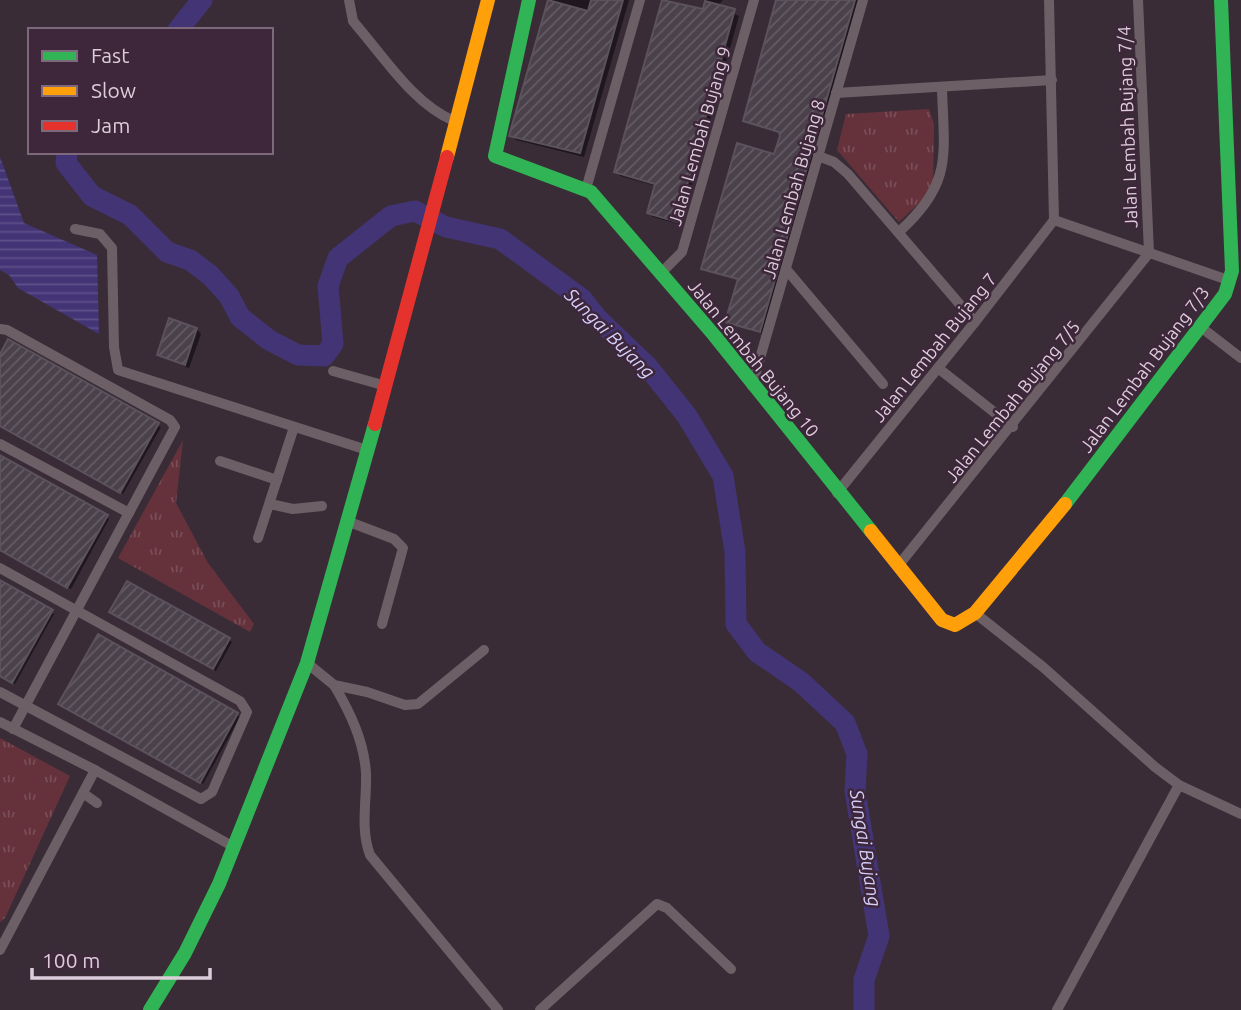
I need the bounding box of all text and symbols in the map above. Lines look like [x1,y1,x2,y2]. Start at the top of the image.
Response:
street label: Jalan Lembah Bujang 7/4 [1113,26,1141,228]
legend [28,28,273,154]
text: Fast [91,43,129,67]
street label: Jalan Lembah Bujang 9 [664,44,734,228]
text: Slow [91,78,136,102]
street label: Jalan Lembah Bujang 8 [758,97,828,281]
text: Jam [91,113,130,137]
street label: Jalan Lembah Bujang 7 [868,269,1000,425]
street label: Jalan Lembah Bujang 10 [685,276,823,440]
street label: Jalan Lembah Bujang 7/3 [1075,282,1213,456]
water label: Sungai Bujang [560,283,660,383]
street label: Jalan Lembah Bujang 7/5 [941,316,1083,486]
water label: Sungai Bujang [846,787,886,908]
scale bar [32,936,210,980]
text: 100 m [42,948,100,972]

